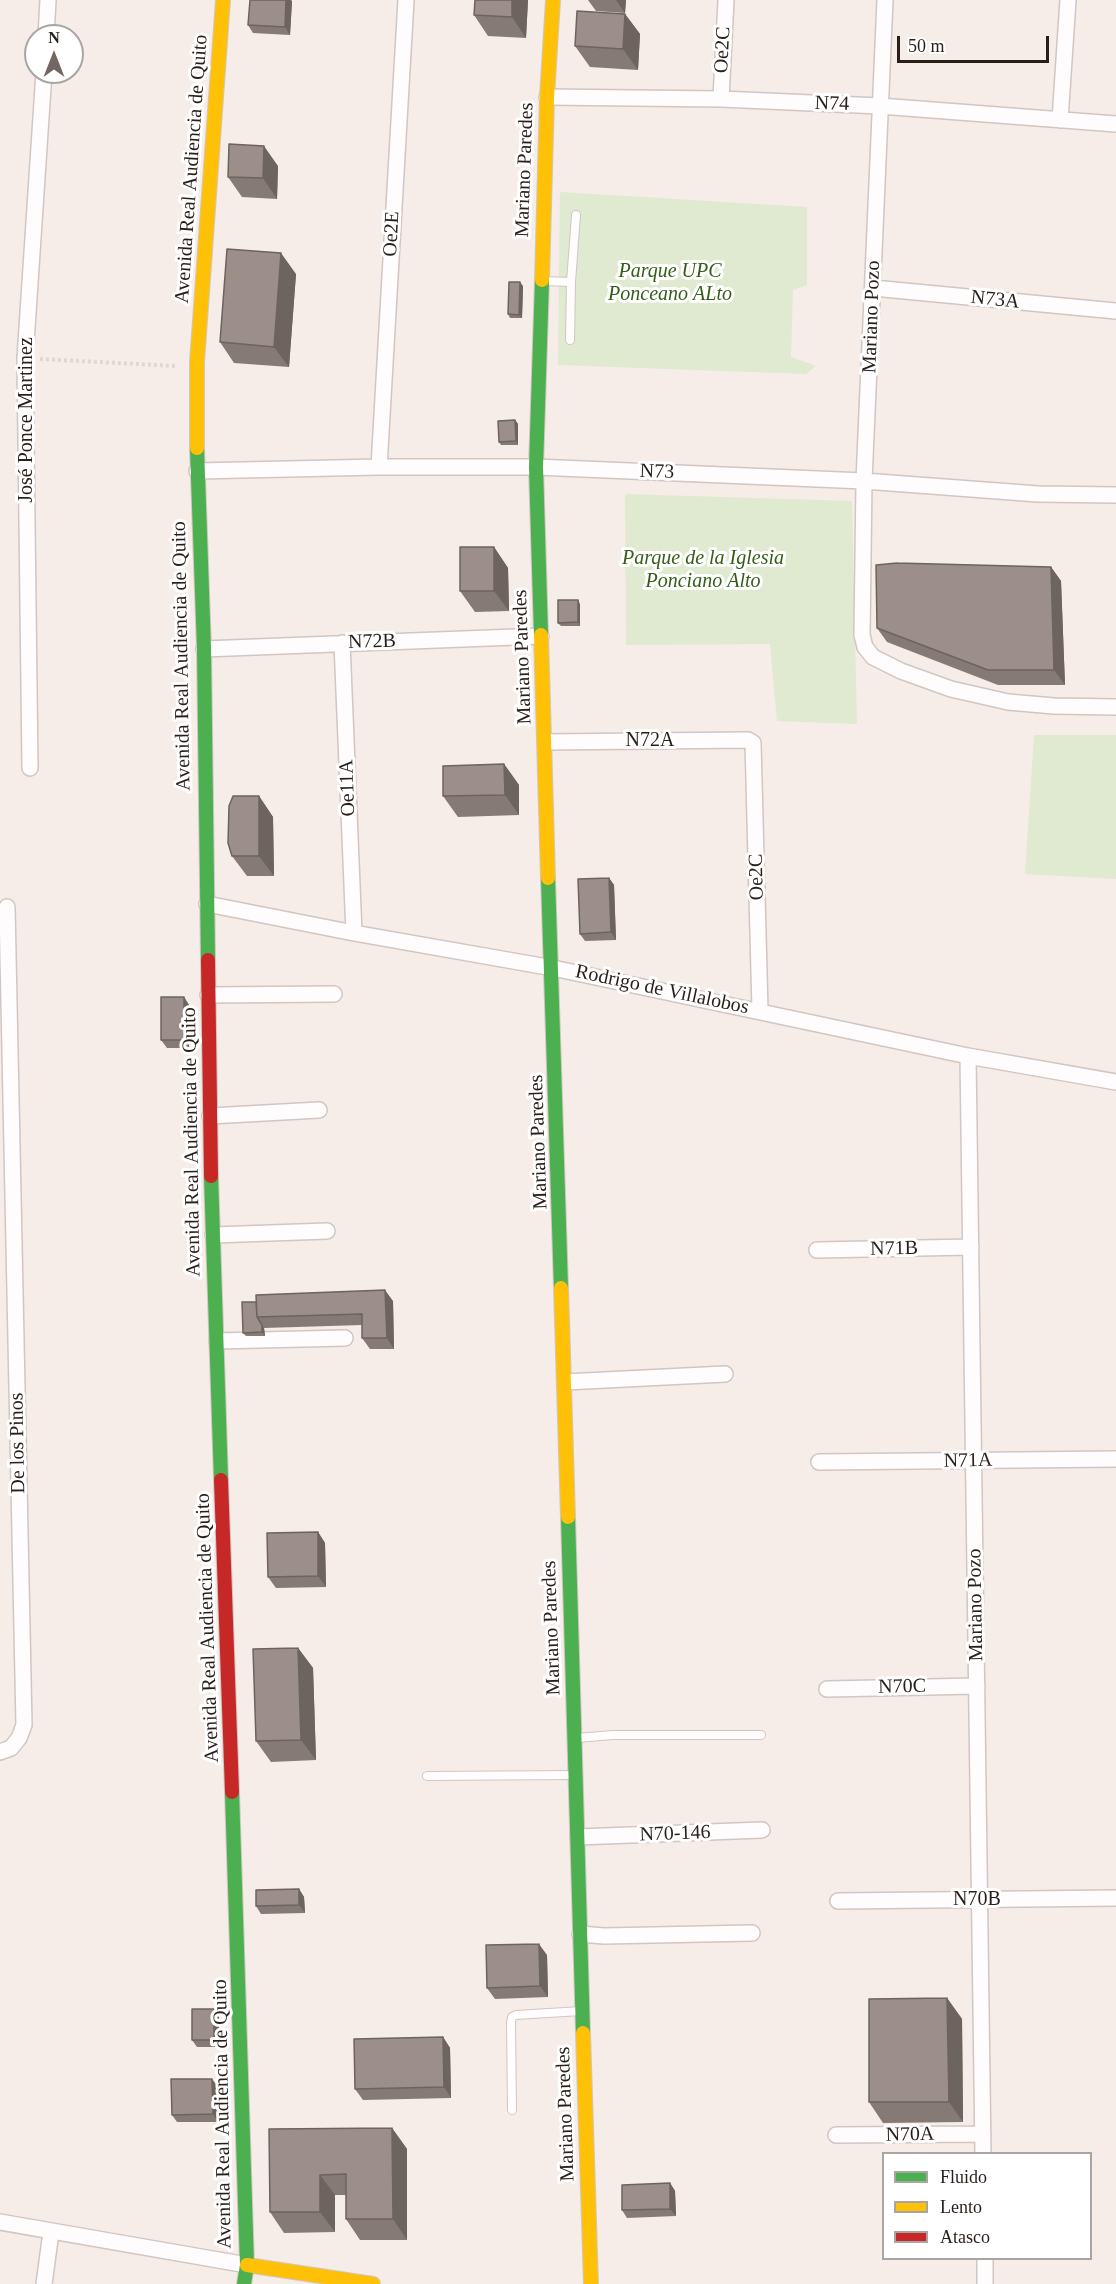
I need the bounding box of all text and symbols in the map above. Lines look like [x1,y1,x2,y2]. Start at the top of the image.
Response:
north arrow [24,24,84,84]
scale bar [900,24,1052,62]
street label: Oe2C [710,26,736,74]
text: N [48,29,60,46]
street label: Avenida Real Audiencia de Quito [171,34,213,304]
text: 50 m [908,36,945,56]
street label: N74 [814,91,850,117]
street label: Mariano Paredes [511,102,539,238]
street label: Oe2E [379,211,405,257]
park label: Parque UPC Ponceano ALto [608,260,732,307]
street label: Mariano Pozo [858,260,886,374]
street label: N73A [969,286,1021,314]
street label: José Ponce Martinez [15,337,39,503]
street label: N73 [639,459,675,485]
street label: Avenida Real Audiencia de Quito [168,521,196,791]
park label: Parque de la Iglesia Ponciano Alto [622,547,784,594]
street label: Mariano Paredes [509,589,537,725]
street label: N72B [348,629,396,655]
street label: N72A [626,729,674,753]
street label: Oe11A [335,759,361,817]
street label: Oe2C [745,853,769,901]
street label: Rodrigo de Villalobos [573,960,751,1020]
street label: Avenida Real Audiencia de Quito [178,1007,206,1277]
street label: Mariano Paredes [525,1074,553,1210]
street label: N71B [870,1237,918,1261]
street label: De los Pinos [5,1392,31,1494]
street label: N71A [943,1449,993,1473]
street label: Avenida Real Audiencia de Quito [191,1493,225,1763]
street label: Mariano Pozo [963,1548,989,1662]
street label: Mariano Paredes [538,1560,566,1696]
street label: N70C [878,1675,926,1699]
street label: N70-146 [639,1821,711,1847]
street label: N70B [953,1888,1001,1912]
street label: Avenida Real Audiencia de Quito [209,1979,237,2249]
street label: Mariano Paredes [552,2046,580,2182]
street label: N70A [885,2123,935,2147]
legend [882,2152,1092,2260]
text: Fluido [940,2167,987,2187]
text: Lento [940,2197,982,2217]
text: Atasco [940,2227,990,2247]

